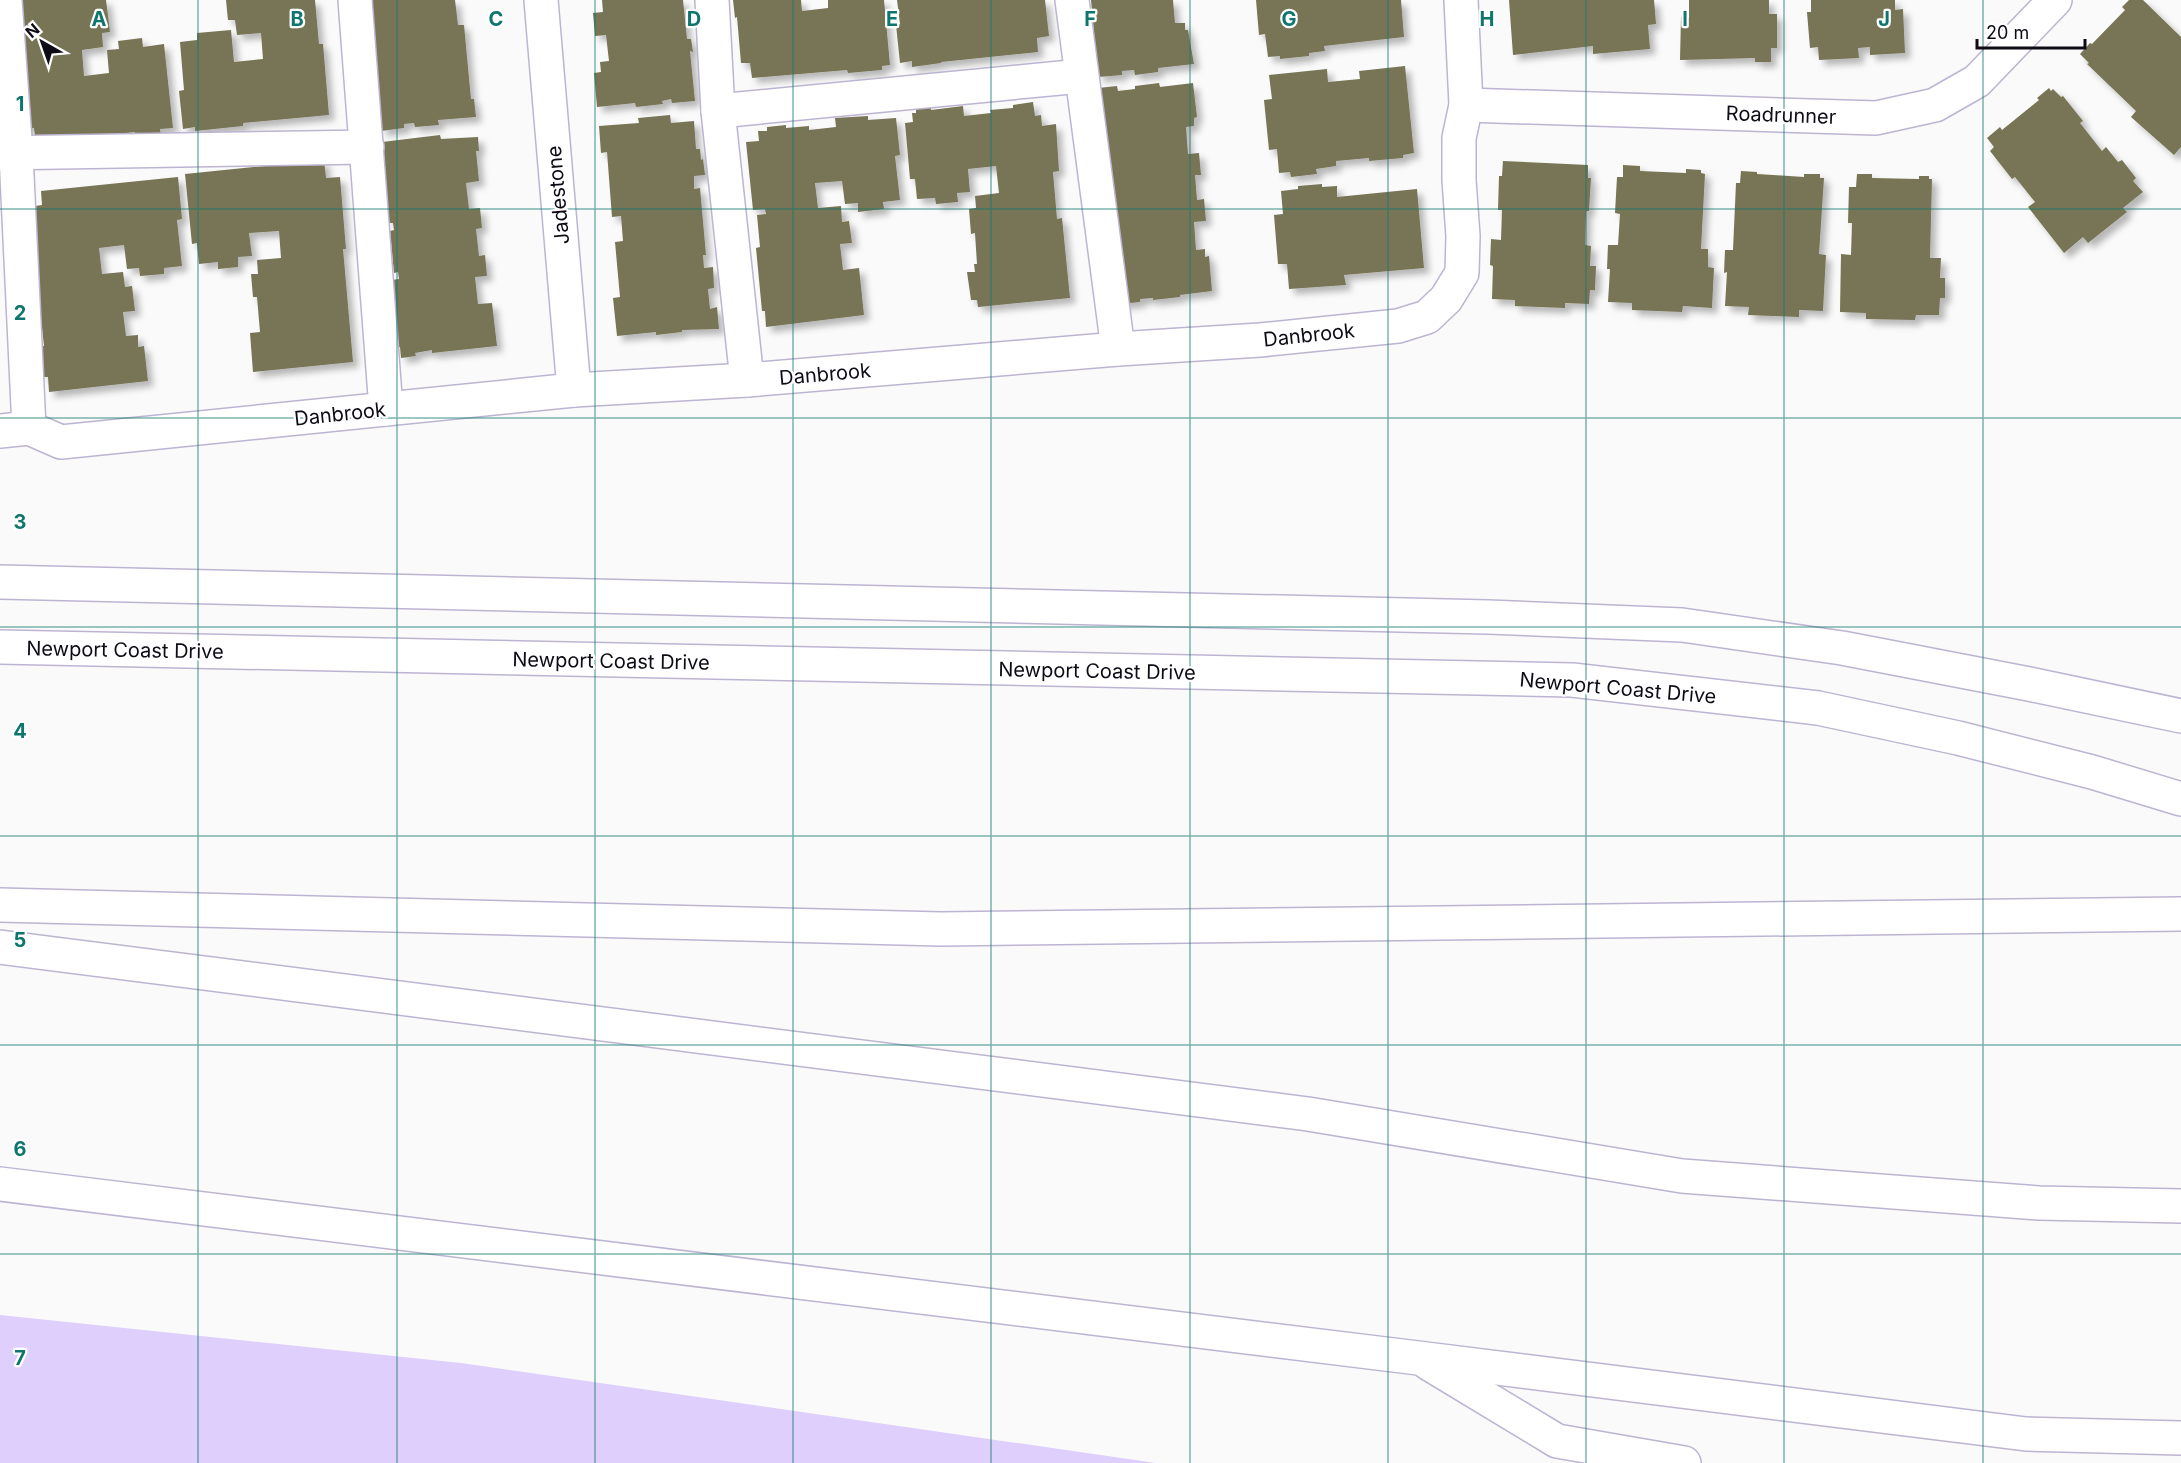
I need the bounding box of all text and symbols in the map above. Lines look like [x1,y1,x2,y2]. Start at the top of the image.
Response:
text: A [92,7,107,31]
text: B [290,7,304,31]
text: C [489,7,503,31]
text: D [687,7,701,31]
text: E [886,7,898,31]
text: F [1084,7,1096,31]
text: G [1281,7,1297,31]
text: H [1480,7,1494,31]
text: I [1682,7,1688,31]
text: J [1878,7,1890,31]
north arrow [12,12,72,72]
scale bar [1977,12,2085,50]
text: N [21,19,43,42]
text: 20 m [1986,22,2029,43]
text: 1 [16,92,24,116]
street label: Roadrunner [1725,101,1837,129]
street label: Jadestone [542,145,574,245]
text: 2 [14,301,26,325]
street label: Danbrook [1262,318,1356,352]
street label: Danbrook [778,358,872,390]
street label: Danbrook [293,397,387,431]
text: 3 [14,510,26,534]
street label: Newport Coast Drive [26,636,224,664]
street label: Newport Coast Drive [512,647,710,675]
street label: Newport Coast Drive [998,657,1196,685]
street label: Newport Coast Drive [1519,667,1717,709]
text: 4 [13,719,27,743]
text: 5 [14,928,26,952]
text: 6 [14,1137,27,1161]
text: 7 [14,1346,26,1370]

